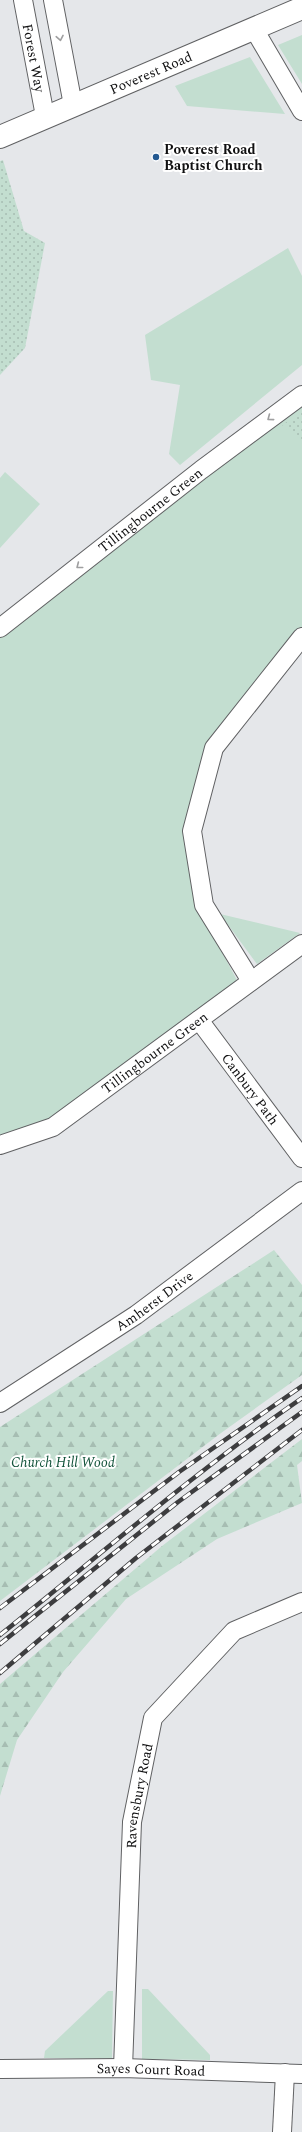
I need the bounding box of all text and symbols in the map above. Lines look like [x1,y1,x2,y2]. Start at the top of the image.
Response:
street label: Forest Way [17,22,51,95]
one-way arrow [55,35,64,41]
street label: Poverest Road [106,46,196,100]
place label: Poverest Road Baptist Church [164,139,263,176]
marker: Poverest Road Baptist Church [151,152,161,162]
one-way arrow [268,413,275,420]
street label: Tillingbourne Green [94,462,207,558]
one-way arrow [76,561,83,568]
street label: Tillingbourne Green [97,1006,212,1099]
street label: Canbury Path [217,1049,284,1129]
street label: Amherst Drive [111,1265,198,1336]
park label: Church Hill Wood [11,1452,115,1473]
street label: Ravensbury Road [121,1741,158,1849]
street label: Sayes Court Road [97,2057,206,2081]

